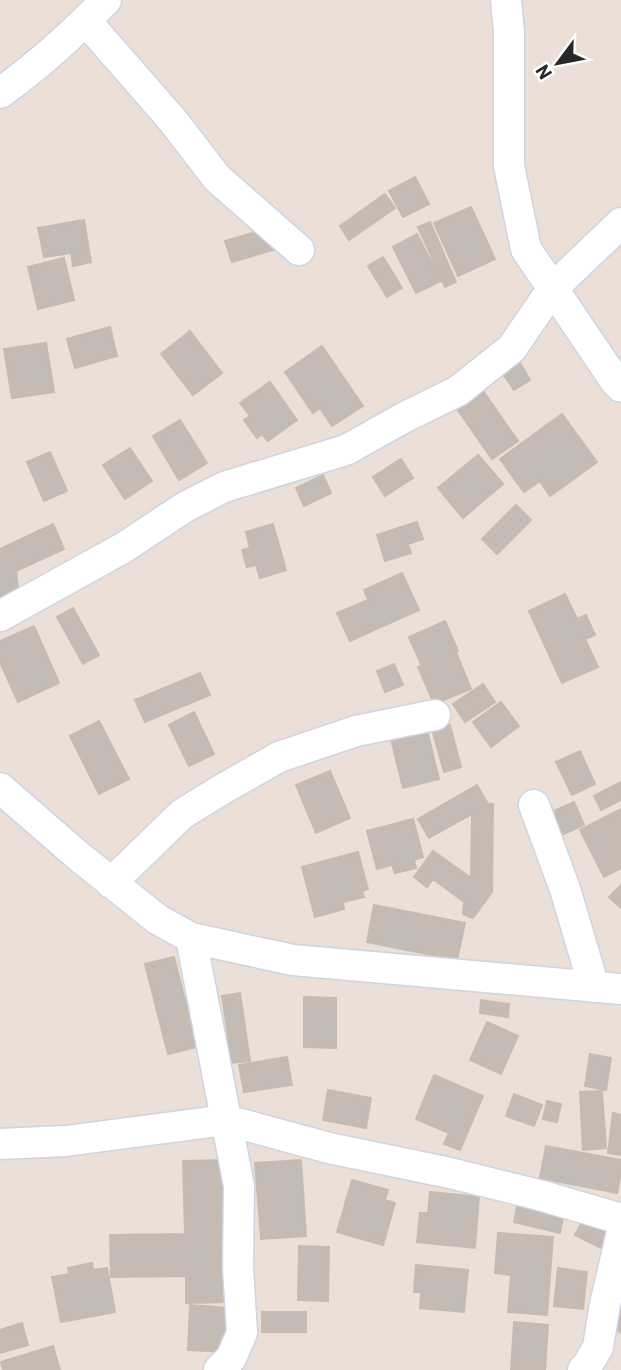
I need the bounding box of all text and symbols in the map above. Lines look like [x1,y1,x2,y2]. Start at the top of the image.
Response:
north arrow [523,28,593,98]
text: N [530,61,556,84]

